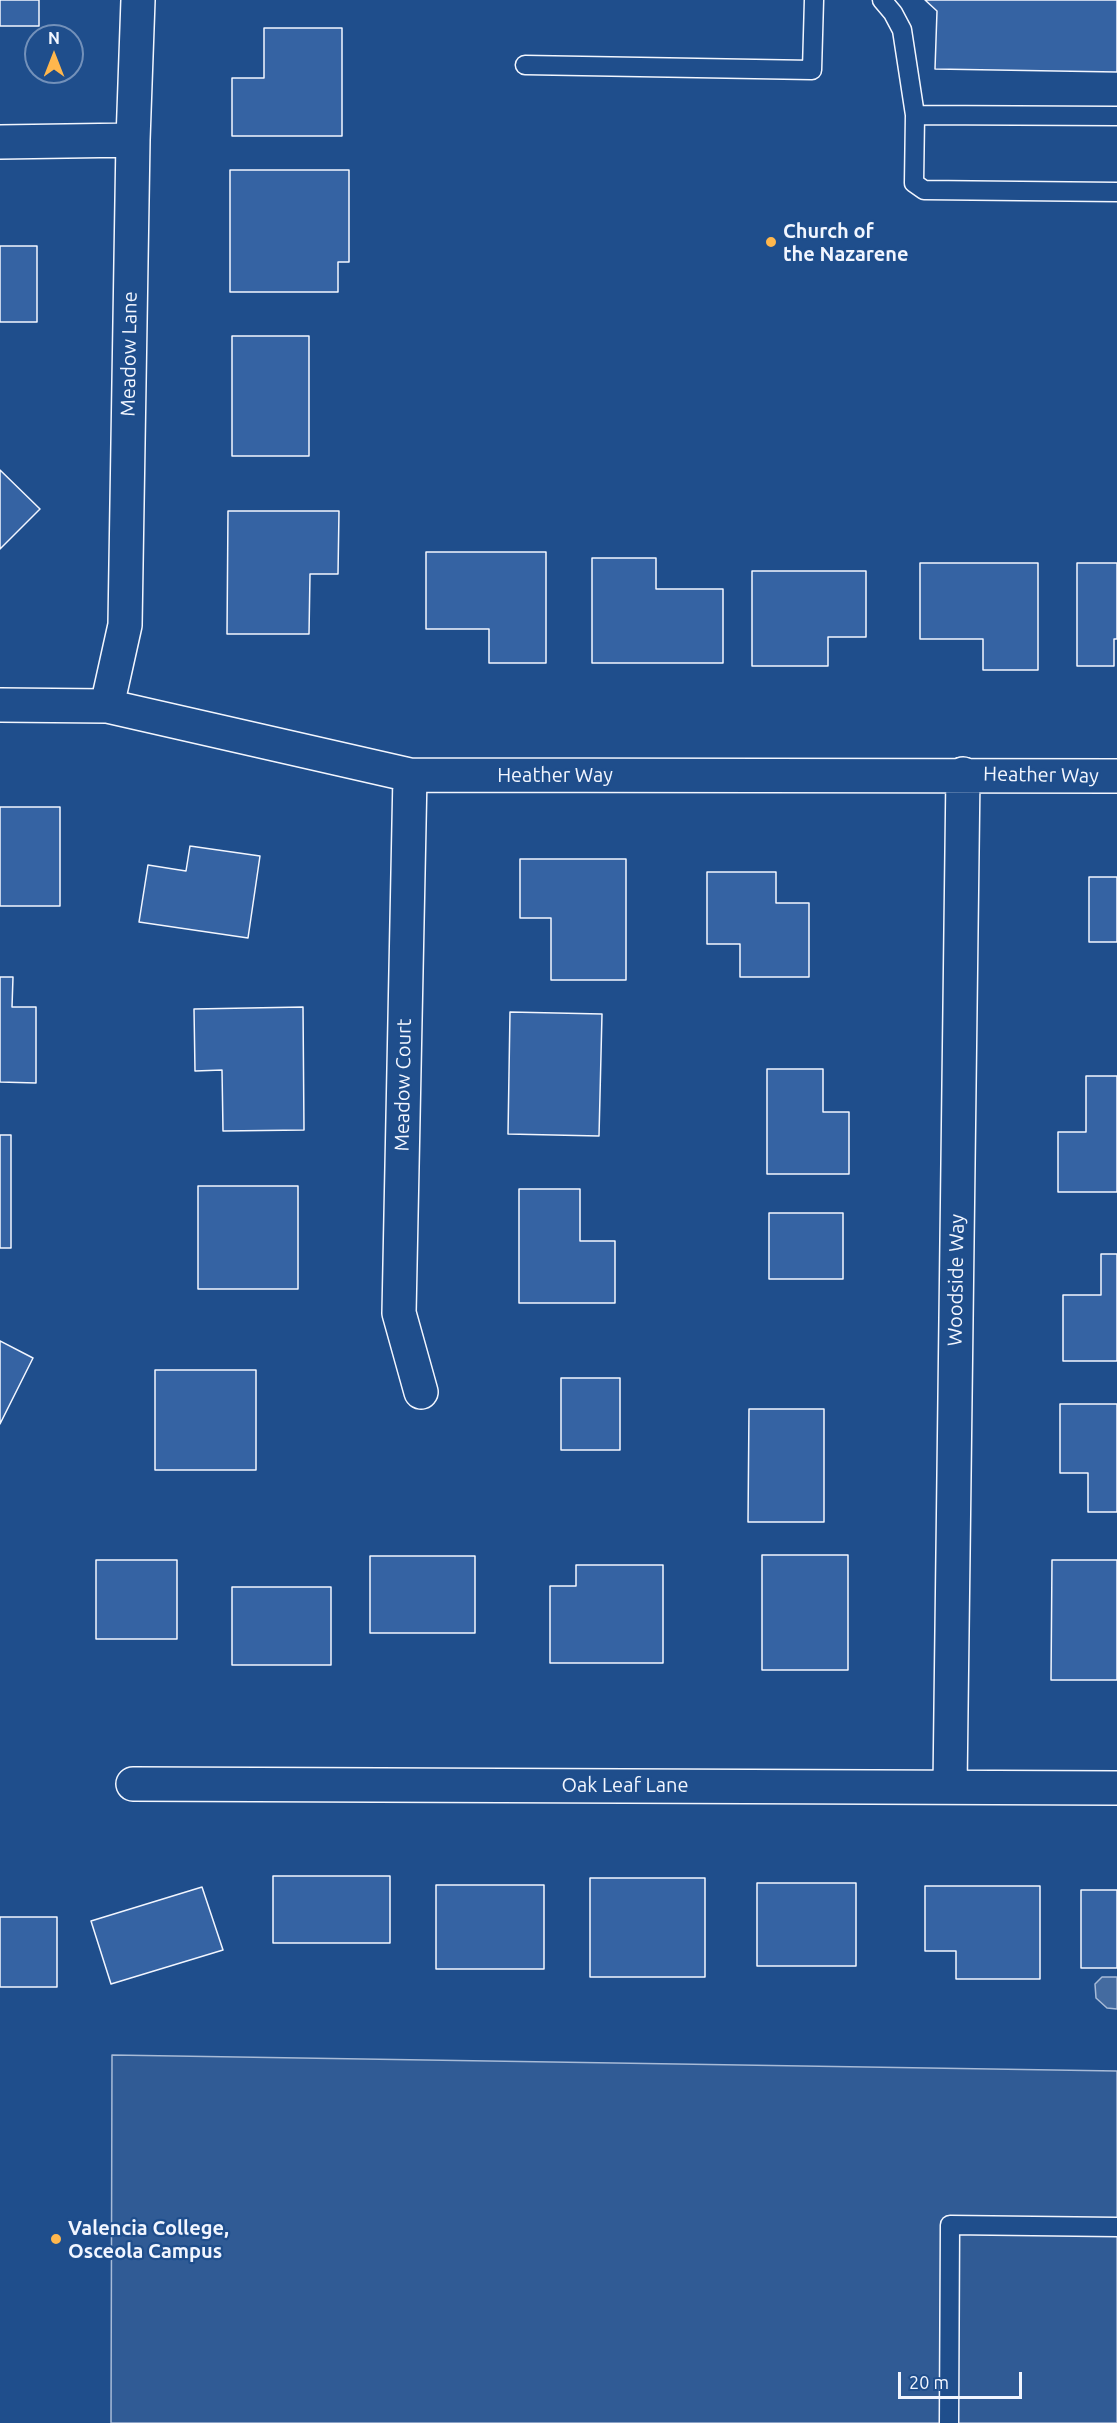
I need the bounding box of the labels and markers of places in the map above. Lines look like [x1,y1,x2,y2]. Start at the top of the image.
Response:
place label: Church of the Nazarene [783,219,909,266]
marker: Church of the Nazarene [764,235,778,249]
place label: Valencia College, Osceola Campus [68,2216,229,2263]
marker: Valencia College, Osceola Campus [49,2232,63,2246]

